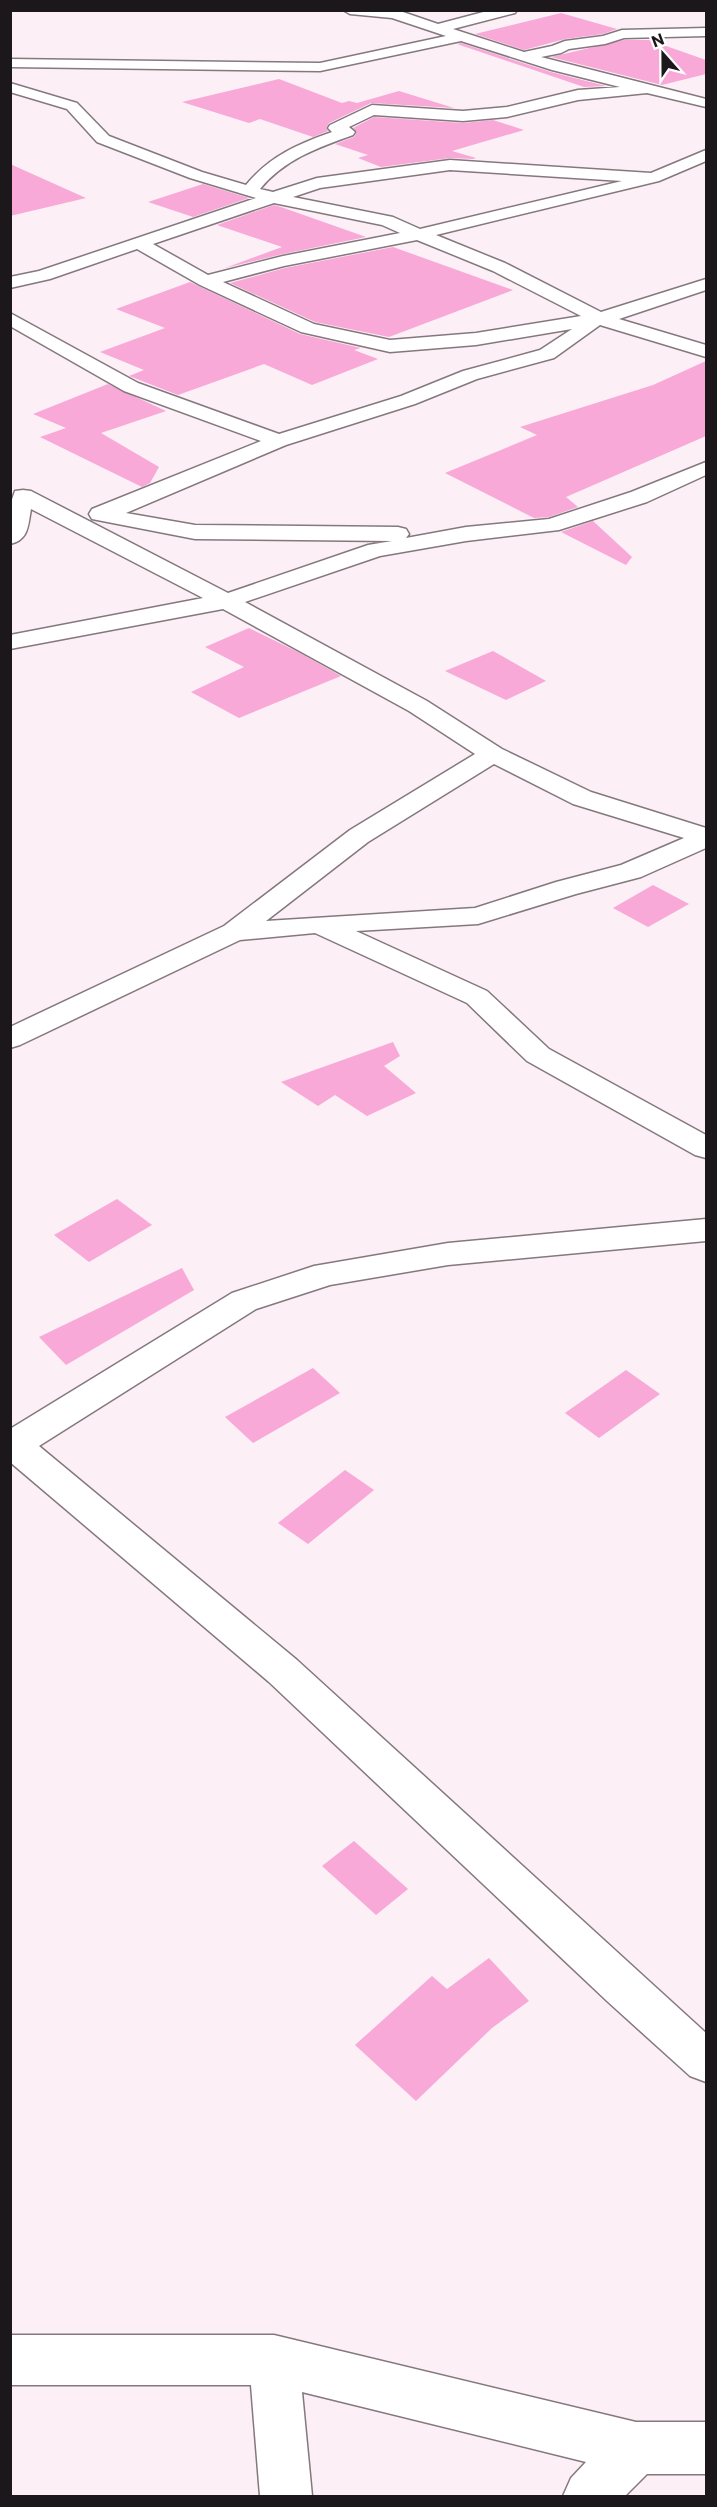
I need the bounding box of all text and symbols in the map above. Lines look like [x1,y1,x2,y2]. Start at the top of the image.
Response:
north arrow [633,24,693,84]
text: N [648,29,666,51]

